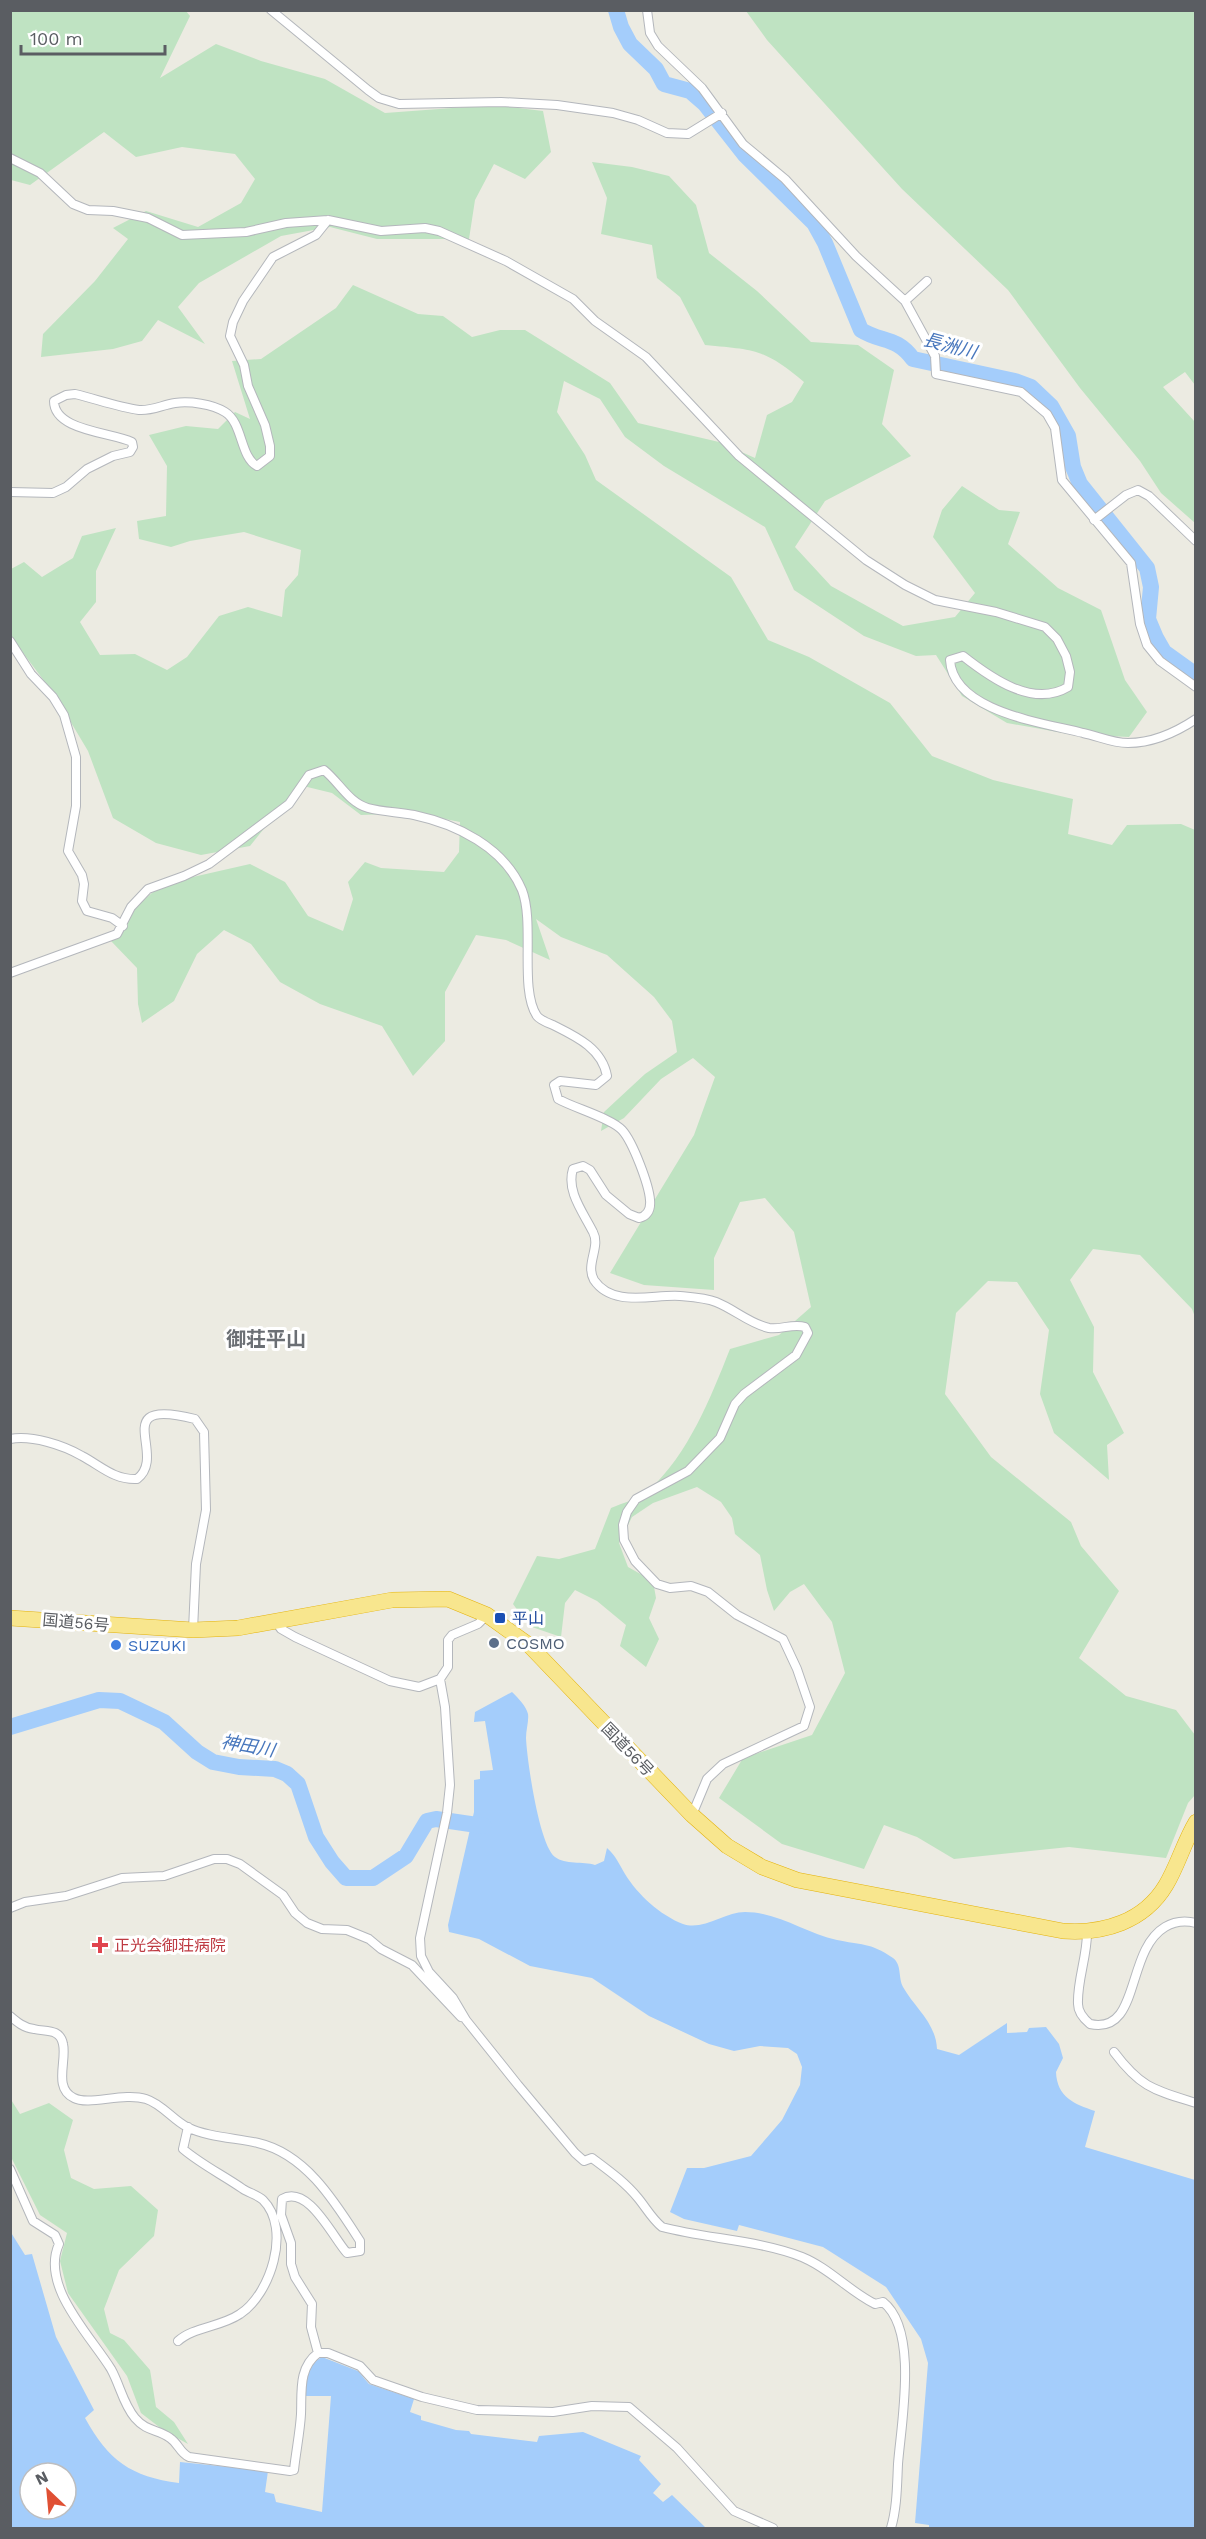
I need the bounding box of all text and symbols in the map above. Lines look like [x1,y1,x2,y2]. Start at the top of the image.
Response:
scale bar [21,18,165,56]
text: 100 m [30,28,83,49]
water label: 長洲川 [921,328,981,363]
district label: 御荘平山 [226,1327,306,1351]
place label: 平山 [512,1609,544,1628]
street label: 国道56号 [42,1610,110,1635]
marker: 平山 [493,1611,507,1625]
place label: COSMO [506,1634,565,1653]
place label: SUZUKI [128,1636,186,1655]
marker: COSMO [487,1636,501,1650]
marker: SUZUKI [109,1638,123,1652]
street label: 国道56号 [598,1719,658,1780]
water label: 神田川 [220,1730,278,1761]
marker: 正光会御荘病院 [91,1936,109,1954]
place label: 正光会御荘病院 [114,1936,226,1955]
north arrow [18,2461,78,2521]
text: N [32,2467,51,2489]

